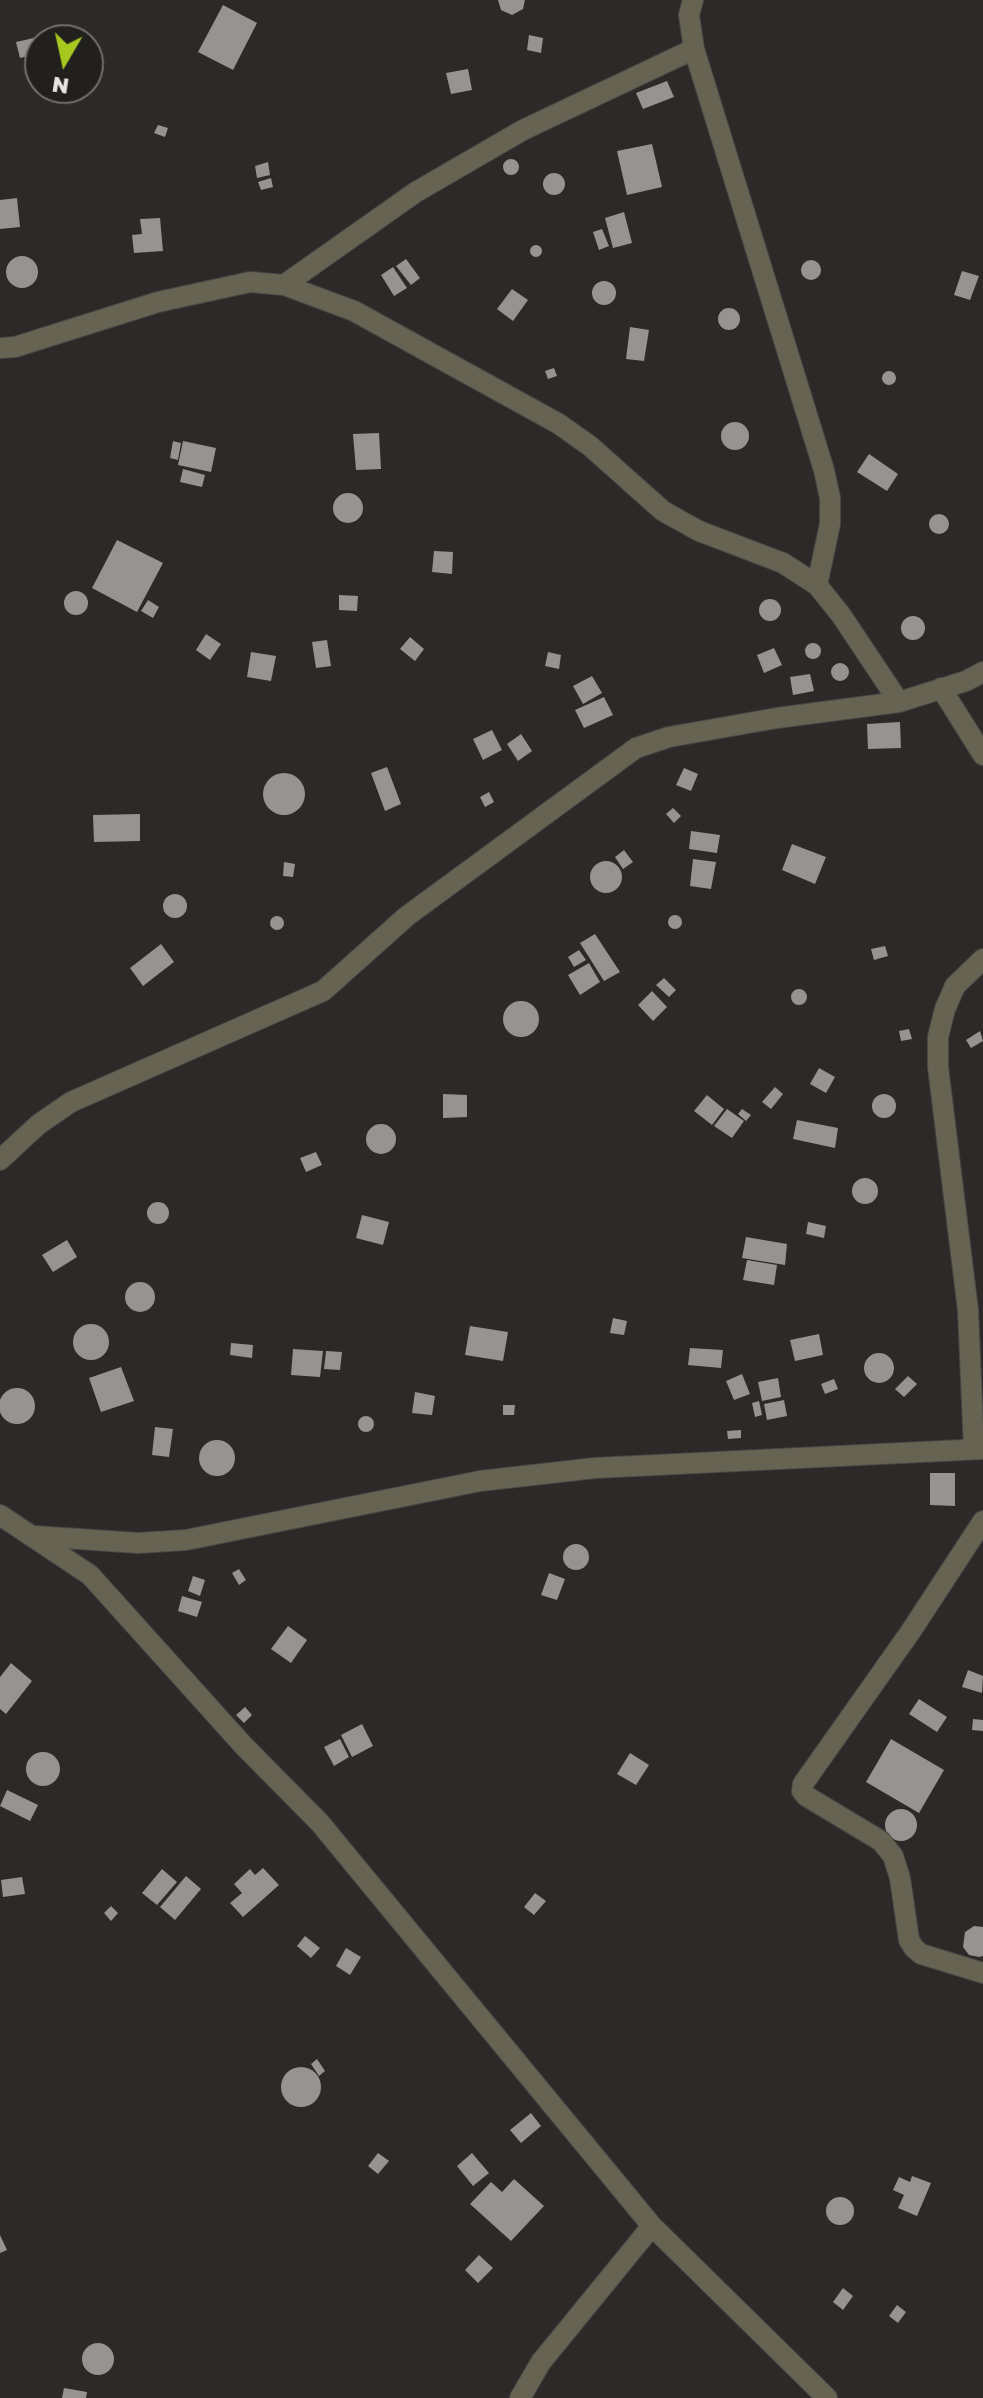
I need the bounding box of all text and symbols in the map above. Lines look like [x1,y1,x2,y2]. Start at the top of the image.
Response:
north arrow [24,24,104,104]
text: N [50,72,71,101]

